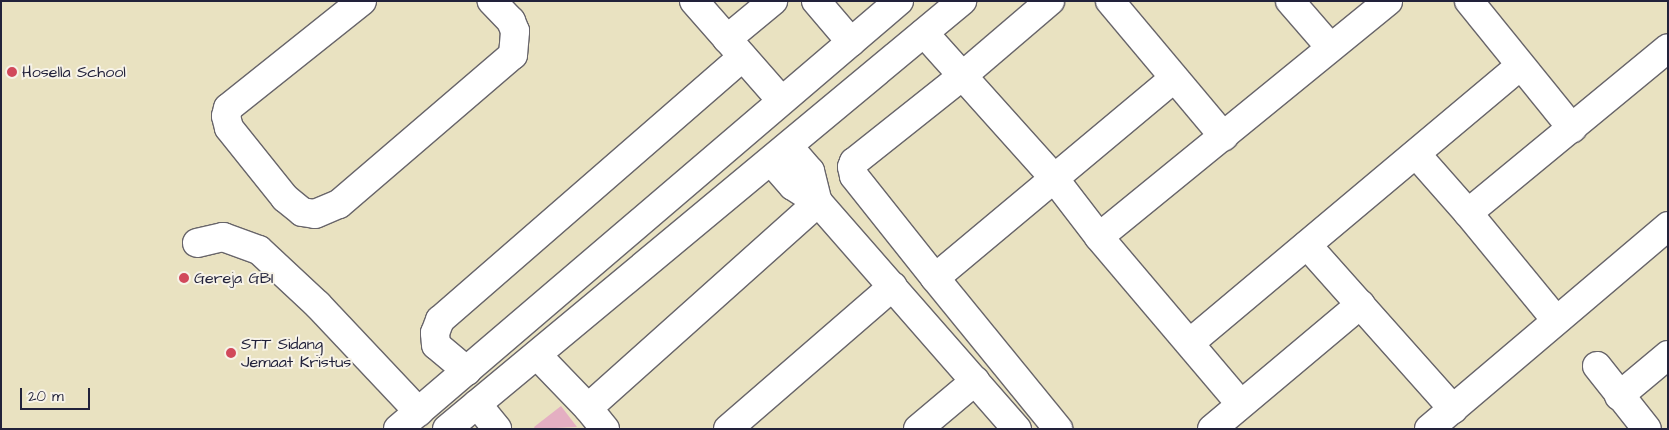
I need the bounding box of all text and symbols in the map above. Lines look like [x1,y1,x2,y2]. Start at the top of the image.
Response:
place label: Hosella School [22,62,126,82]
marker: Hosella School [6,66,18,78]
place label: Gereja GBI [194,268,273,288]
marker: Gereja GBI [178,272,190,284]
place label: STT Sidang Jemaat Kristus [241,334,351,372]
marker: STT Sidang Jemaat Kristus [225,347,237,359]
scale bar [22,378,92,410]
text: 20 m [28,386,64,407]

